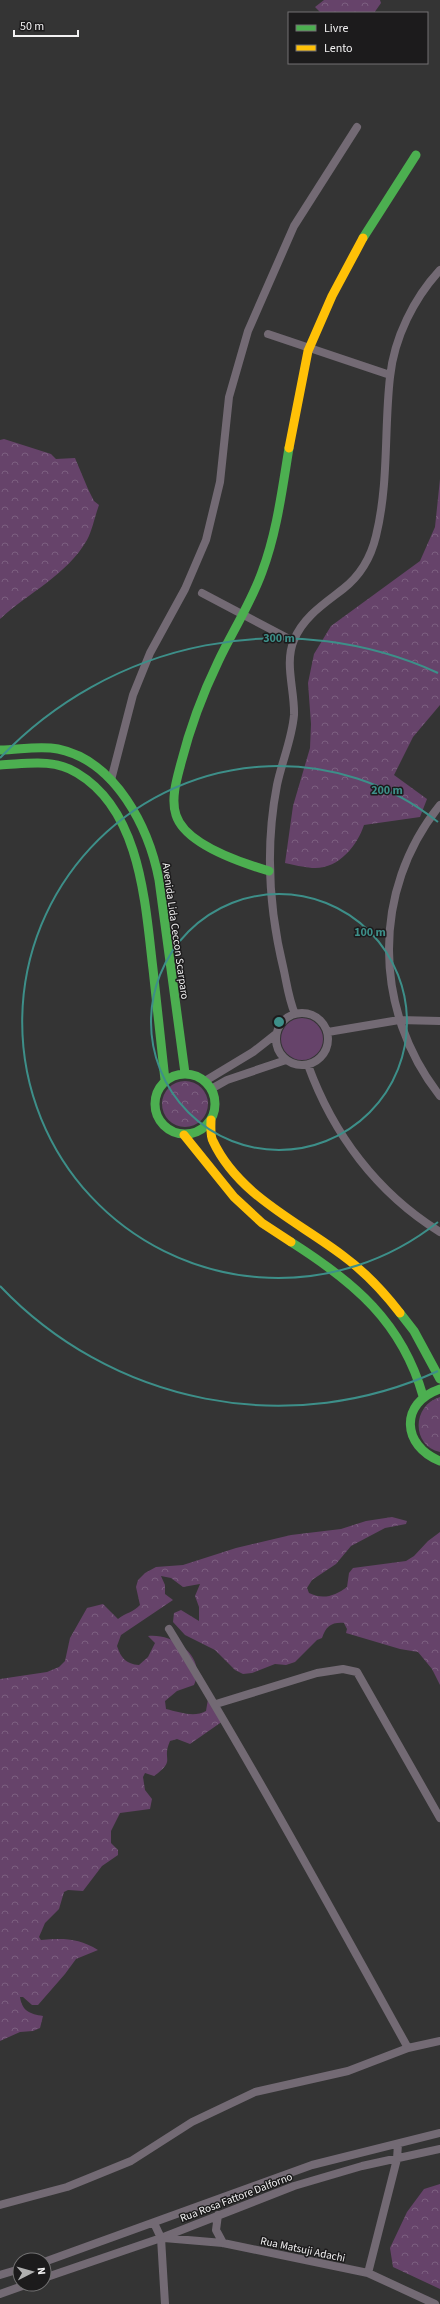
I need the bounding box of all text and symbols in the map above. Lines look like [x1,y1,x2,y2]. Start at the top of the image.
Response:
scale bar [14,12,78,38]
legend [288,12,428,64]
text: 50 m [20,18,44,35]
text: Livre [324,20,348,37]
text: Lento [324,40,353,57]
text: 300 m [263,630,295,647]
text: 200 m [371,782,403,799]
street label: Avenida Lida Ceccon Scarparo [158,862,193,1000]
text: 100 m [354,924,386,941]
centre of rings [272,1015,286,1029]
street label: Rua Rosa Fattore Dalforno [178,2169,295,2226]
street label: Rua Matsuji Adachi [259,2233,347,2266]
north arrow [12,2252,52,2292]
text: N [34,2267,49,2275]

